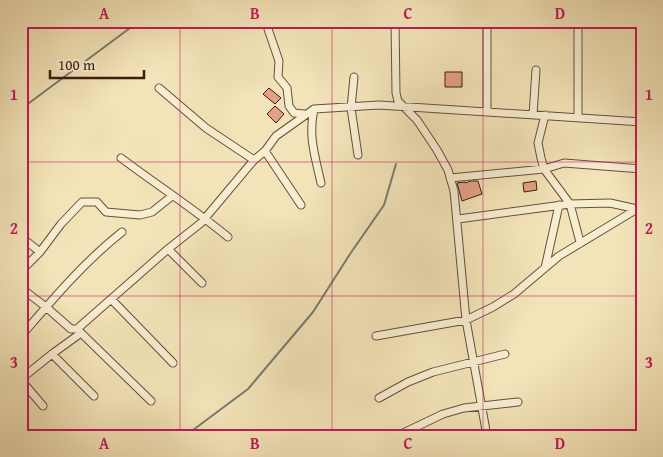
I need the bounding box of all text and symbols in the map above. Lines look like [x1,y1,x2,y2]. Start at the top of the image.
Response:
text: A [99,1,110,25]
text: B [250,1,260,25]
text: C [403,1,413,25]
text: D [555,1,565,25]
scale bar [50,48,144,80]
text: 100 m [58,54,96,75]
text: 1 [10,82,18,106]
text: 1 [645,82,653,106]
text: 2 [10,216,18,240]
text: 2 [645,216,653,240]
text: 3 [10,350,18,374]
text: 3 [645,350,653,374]
text: A [99,431,110,455]
text: B [250,431,260,455]
text: C [403,431,413,455]
text: D [555,431,565,455]

